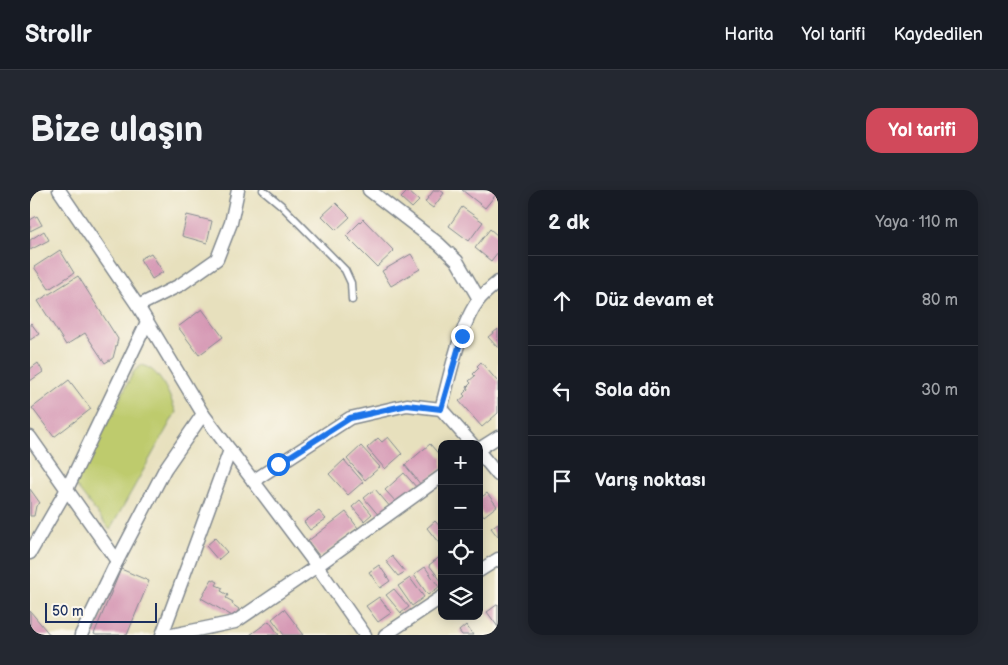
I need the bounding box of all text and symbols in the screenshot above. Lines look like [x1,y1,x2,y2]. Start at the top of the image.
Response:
text: Strollr [25,20,92,49]
text: Harita [724,24,774,45]
text: Yol tarifi [802,24,865,45]
text: Kaydedilen [893,24,983,45]
button: Yol tarifi [866,108,978,153]
text: Bize ulaşın [30,109,203,152]
text: 2 dk [548,210,590,235]
text: Yaya · 110 m [875,213,958,232]
icon: ahead [548,287,576,315]
text: Düz devam et [595,289,714,312]
text: 80 m [922,291,958,310]
route end [451,325,474,348]
icon: left [548,377,576,405]
text: Sola dön [595,379,671,402]
text: 30 m [921,381,958,400]
map controls [438,440,483,620]
button: + [438,440,483,485]
route start [267,453,290,476]
icon: arrive [548,467,576,495]
text: Varış noktası [595,469,706,492]
button: − [438,485,483,530]
button: locate [438,530,483,575]
button: layers [438,575,483,620]
scale bar [45,600,158,623]
text: 50 m [52,603,84,620]

